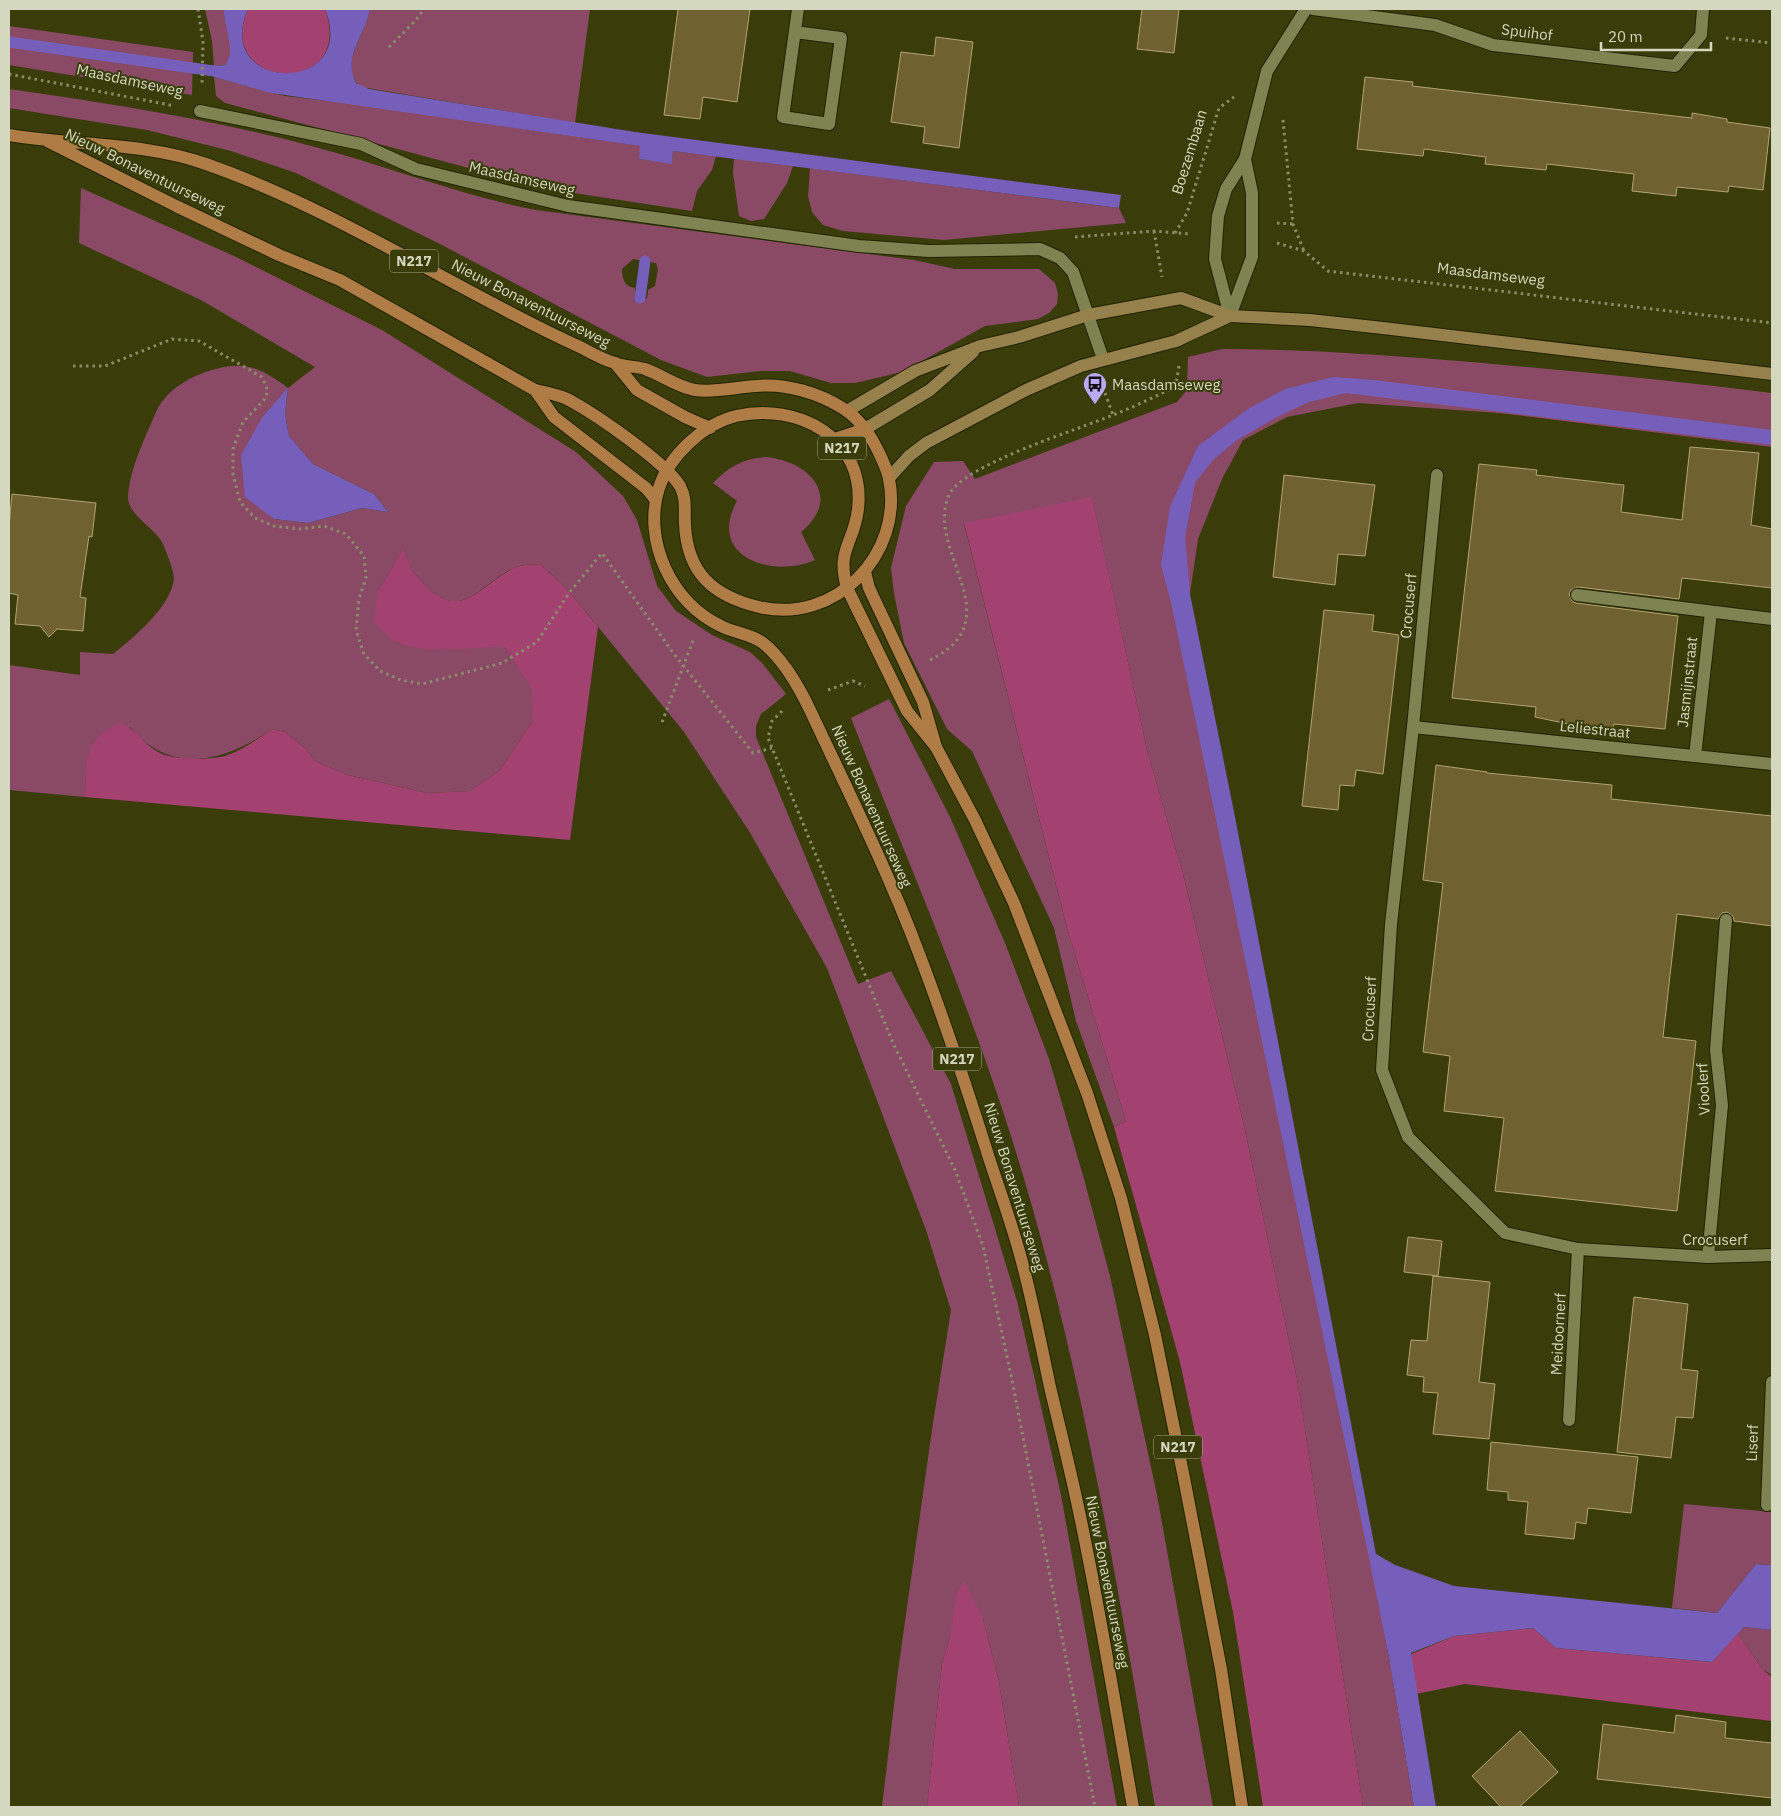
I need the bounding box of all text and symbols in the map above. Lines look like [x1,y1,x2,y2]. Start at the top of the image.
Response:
street label: Spuihof [1500,19,1554,45]
scale bar [1601,20,1711,52]
text: 20 m [1608,27,1643,46]
street label: Maasdamseweg [75,59,185,101]
street label: Boezembaan [1167,107,1211,197]
street label: Nieuw Bonaventuurseweg [62,124,228,218]
street label: Maasdamseweg [467,157,577,199]
road number: N217 [390,250,438,272]
street label: Nieuw Bonaventuurseweg [448,255,614,351]
street label: Maasdamseweg [1436,258,1546,290]
bus stop icon: Maasdamseweg [1082,371,1108,405]
place label: Maasdamseweg [1112,375,1220,394]
road number: N217 [818,436,866,459]
street label: Crocuserf [1396,573,1420,639]
street label: Jasmijnstraat [1673,636,1701,728]
street label: Leliestraat [1559,716,1631,742]
street label: Nieuw Bonaventuurseweg [828,722,916,890]
street label: Crocuserf [1358,976,1380,1042]
road number: N217 [933,1048,981,1070]
street label: Vioolerf [1692,1062,1714,1116]
street label: Nieuw Bonaventuurseweg [980,1100,1050,1274]
street label: Crocuserf [1682,1230,1748,1249]
street label: Meidoornerf [1546,1292,1570,1376]
street label: Liserf [1742,1424,1762,1462]
road number: N217 [1154,1435,1202,1458]
street label: Nieuw Bonaventuurseweg [1082,1494,1134,1670]

